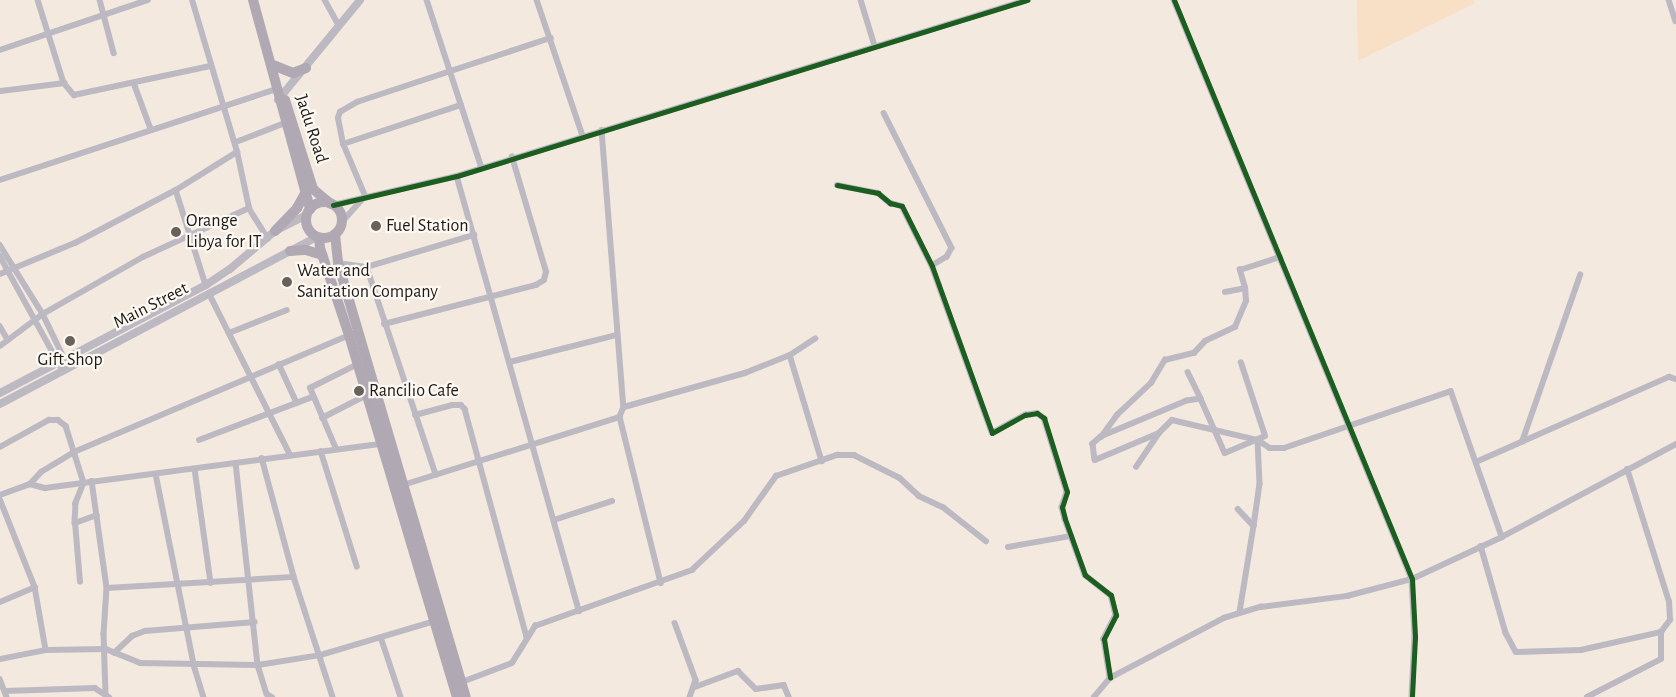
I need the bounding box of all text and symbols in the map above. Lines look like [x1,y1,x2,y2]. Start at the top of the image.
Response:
street label: Jadu Road [290,92,332,166]
place label: Orange Libya for IT [186,211,261,253]
place label: Fuel Station [386,215,468,237]
marker: Fuel Station [370,220,382,232]
marker: Orange Libya for IT [170,226,182,238]
place label: Water and Sanitation Company [297,261,438,304]
marker: Water and Sanitation Company [281,276,293,288]
street label: Main Street [110,278,192,334]
marker: Gift Shop [64,335,76,347]
place label: Gift Shop [37,349,103,371]
place label: Rancilio Cafe [369,380,459,402]
marker: Rancilio Cafe [353,385,365,397]

